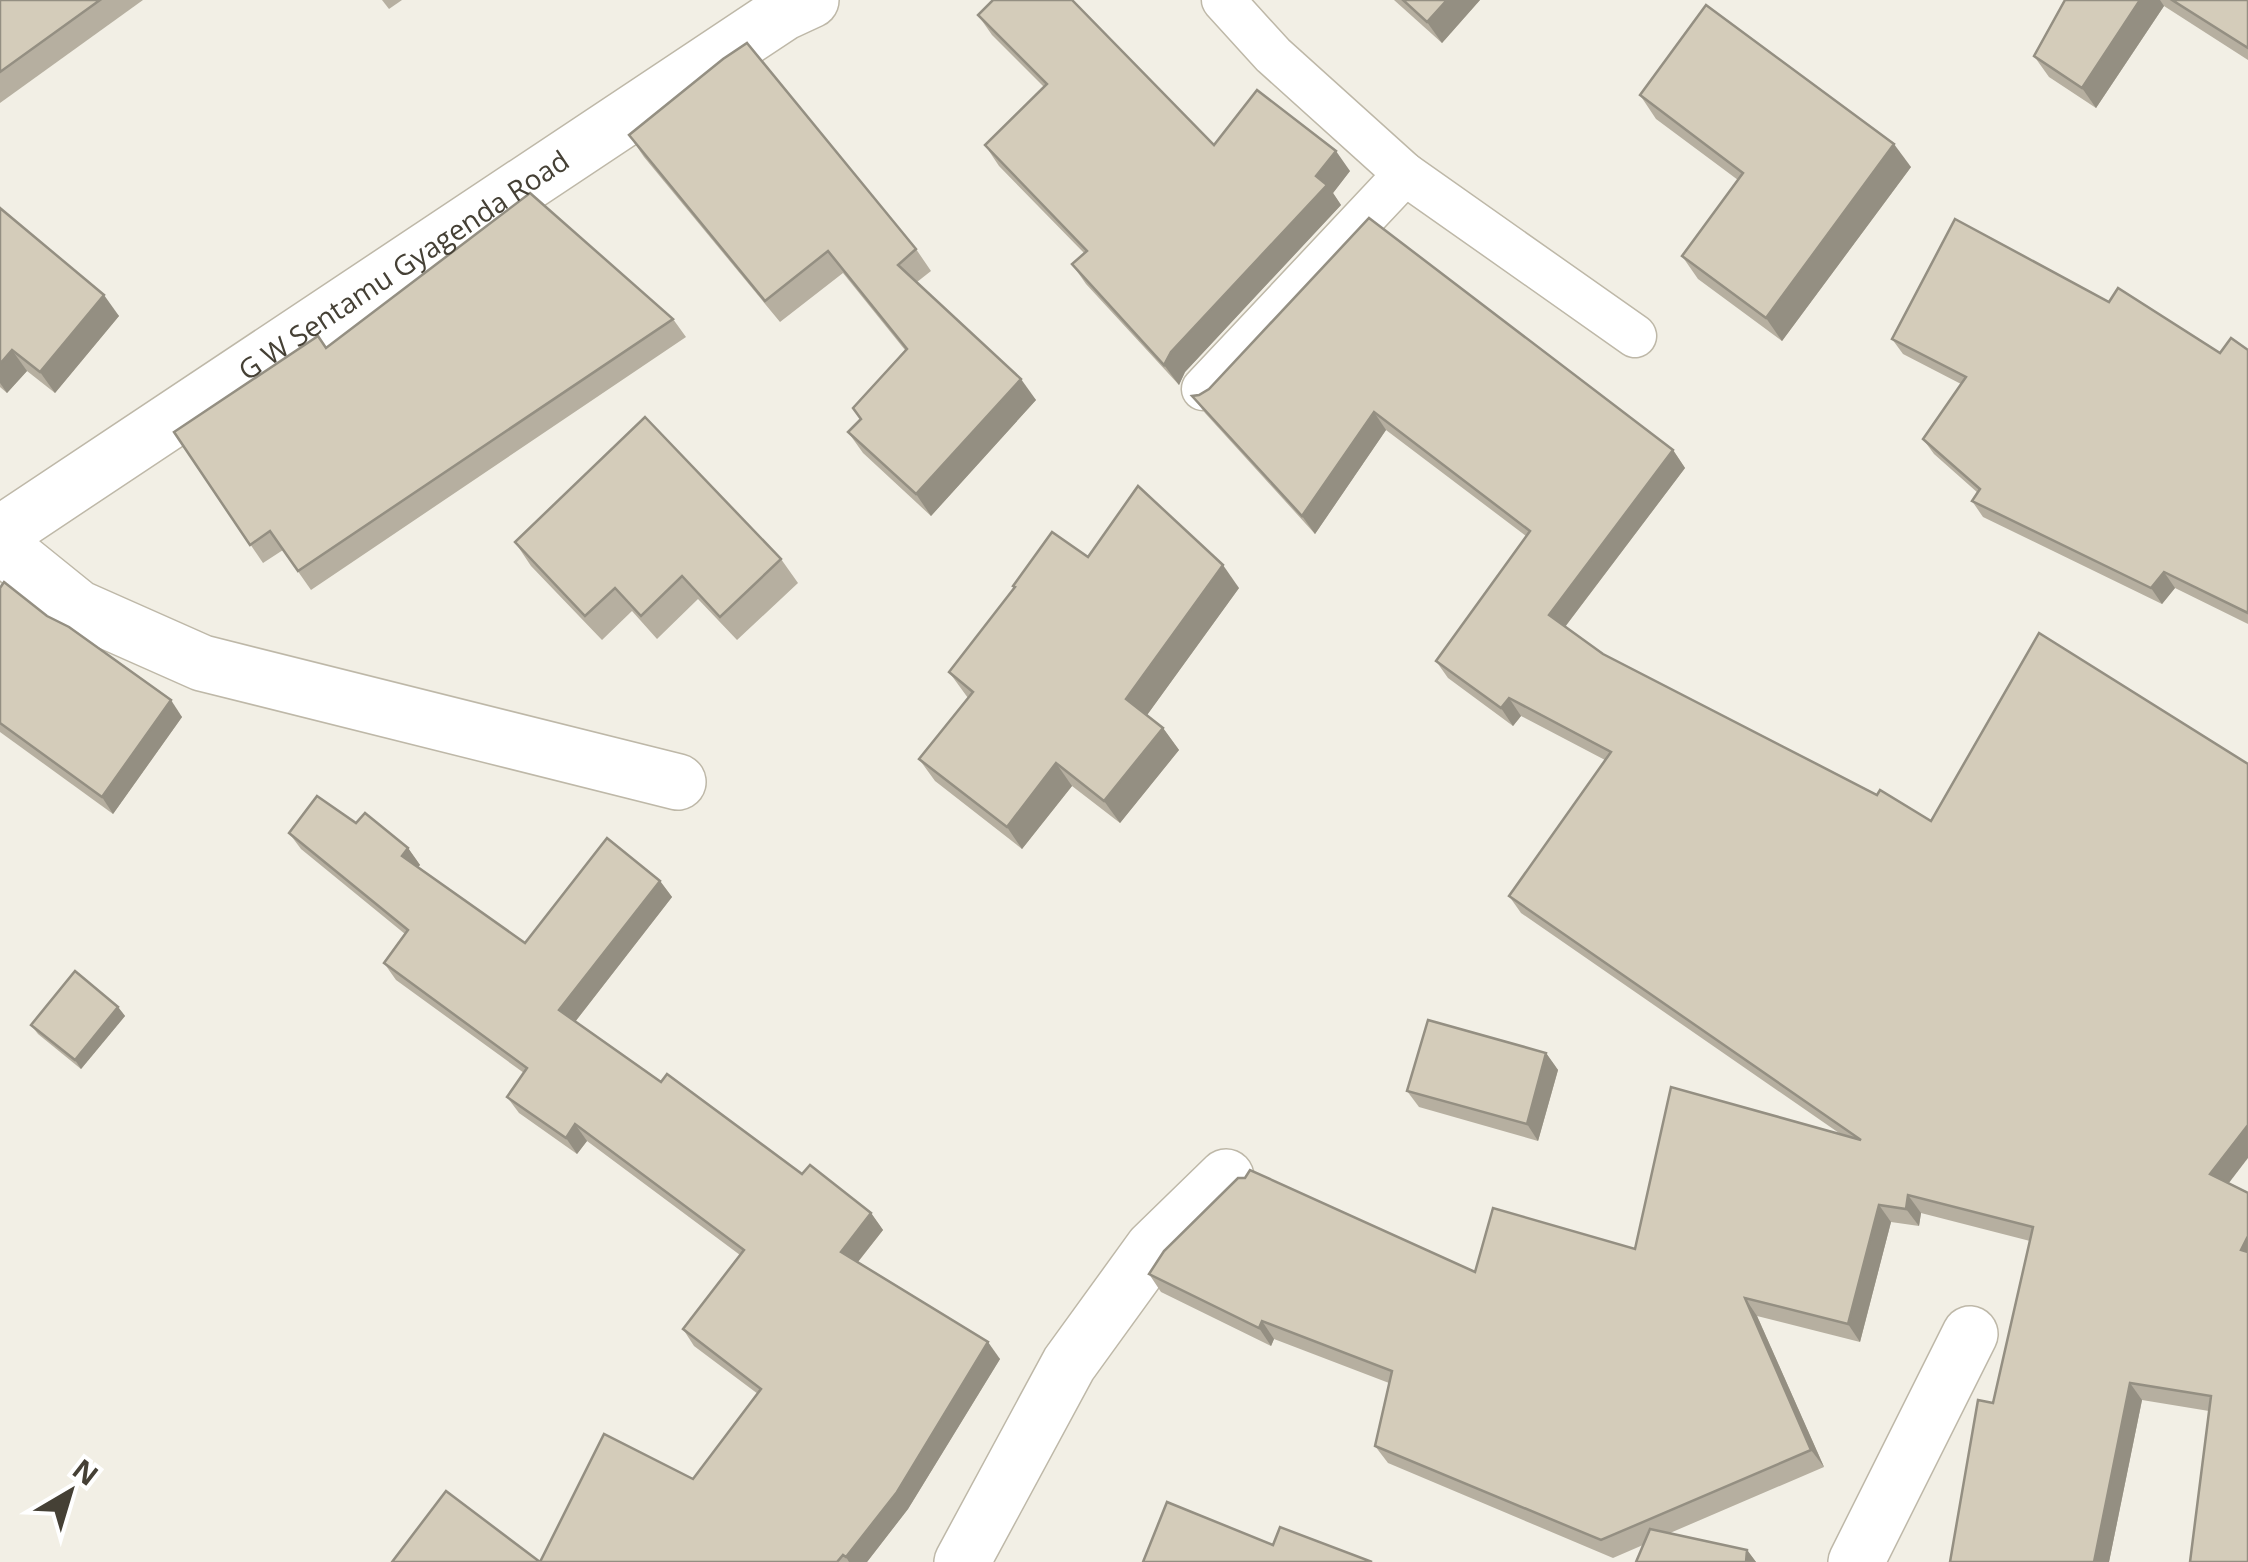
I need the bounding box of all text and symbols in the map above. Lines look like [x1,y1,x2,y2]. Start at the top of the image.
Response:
street label: G W Sentamu Gyagenda Road [230,141,576,388]
north arrow [20,1442,120,1542]
text: N [65,1450,107,1493]

